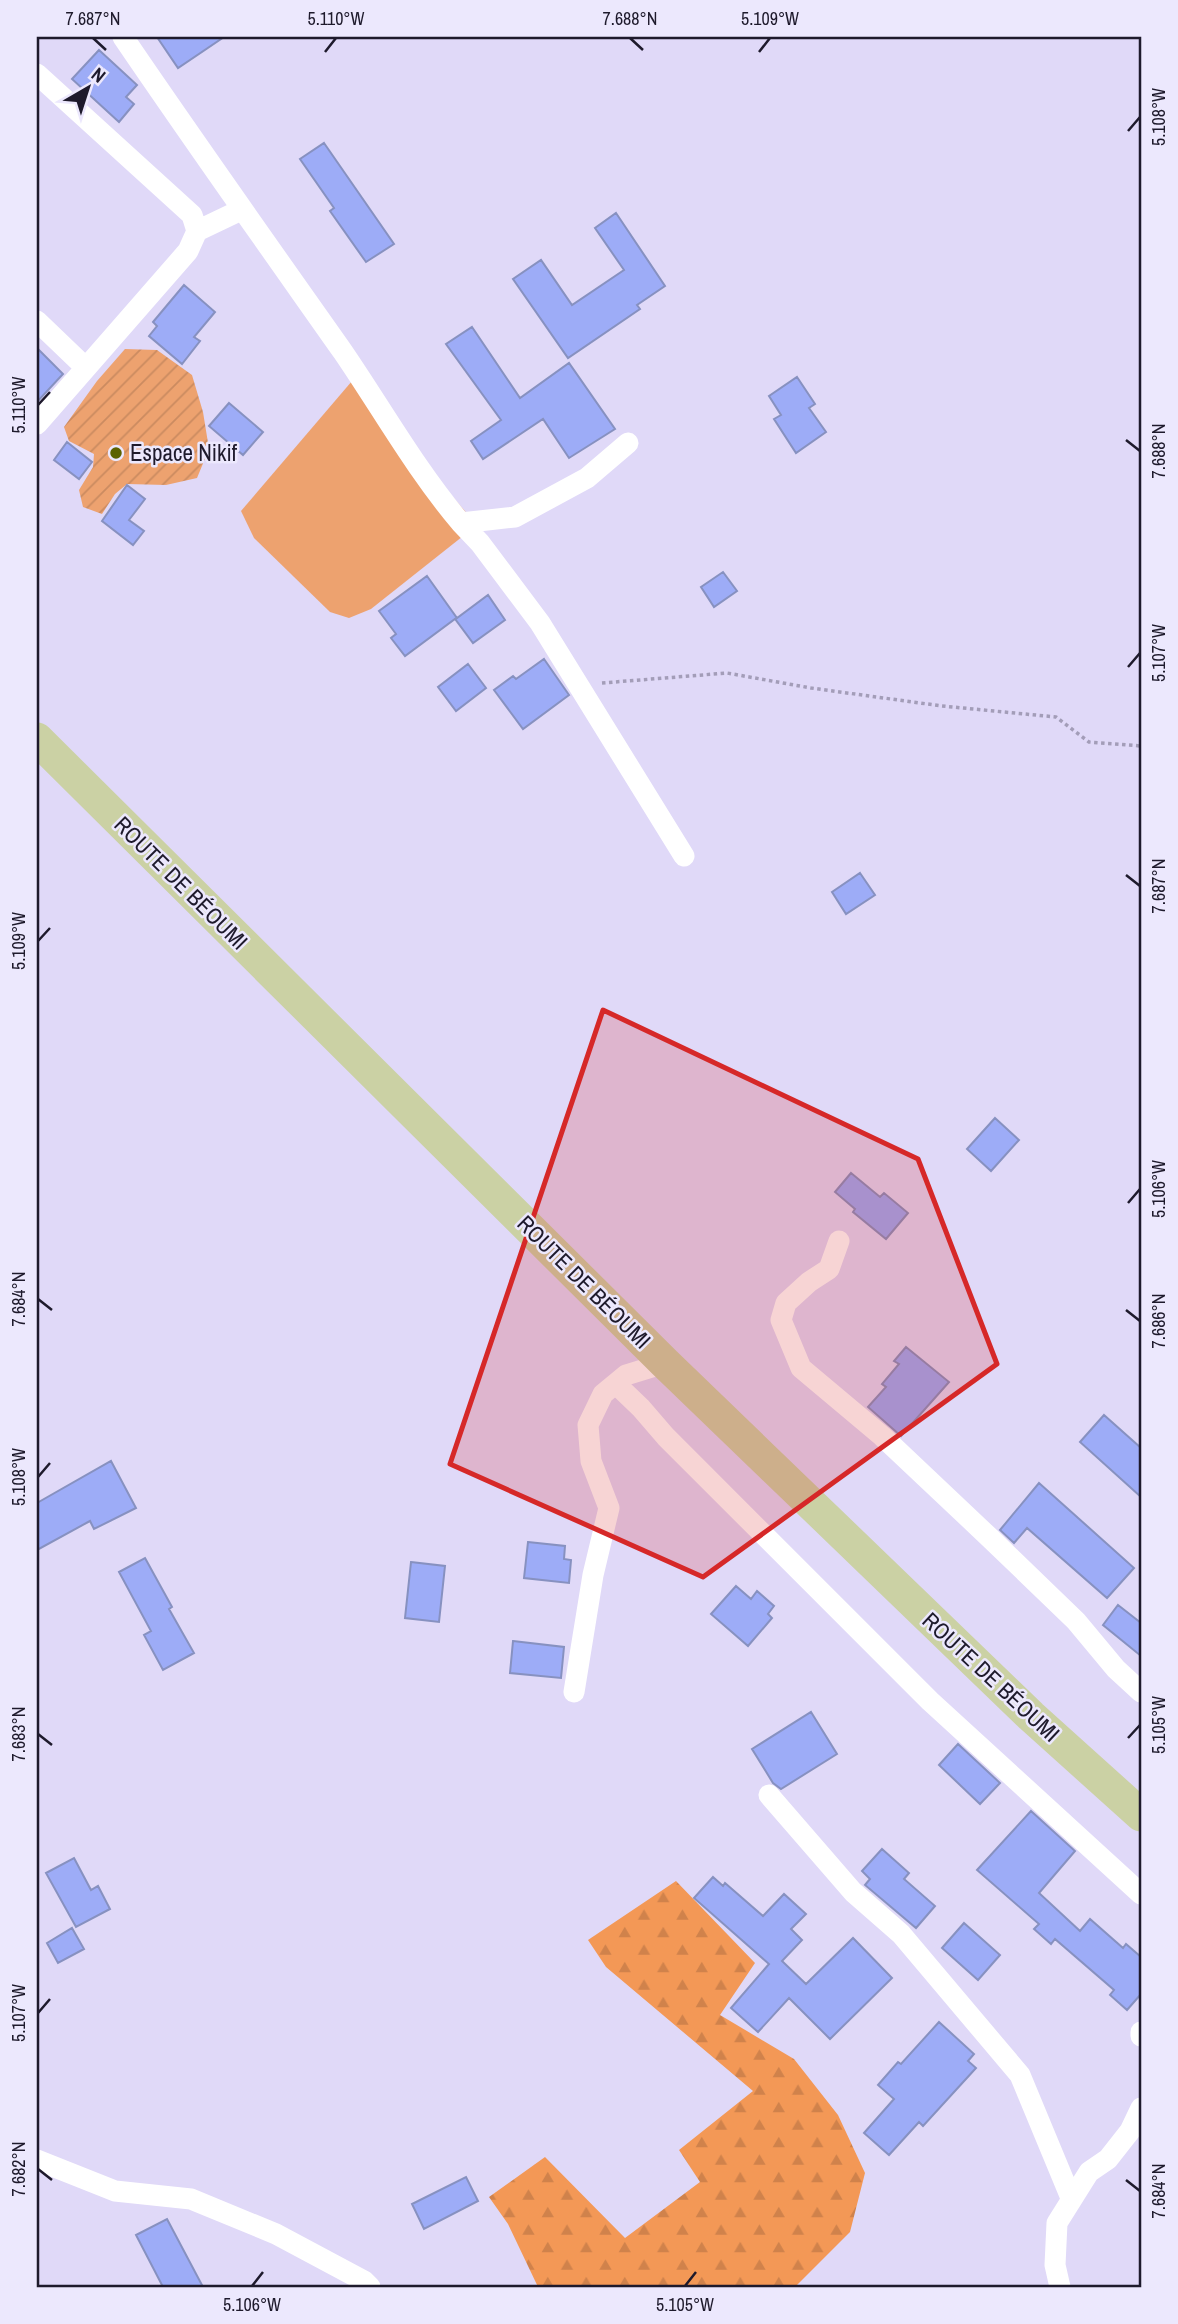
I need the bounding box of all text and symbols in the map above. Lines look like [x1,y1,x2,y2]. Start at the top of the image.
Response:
text: 7.687°N [66,6,120,31]
text: 5.110°W [308,6,365,31]
text: 7.688°N [603,6,657,31]
text: 5.109°W [741,6,799,31]
north arrow [52,52,122,122]
text: N [86,61,111,88]
text: 5.108°W [1146,88,1171,146]
text: 5.110°W [6,376,31,434]
text: 7.688°N [1146,424,1171,478]
place label: Espace Nikif [130,437,238,468]
marker: Espace Nikif [108,445,124,461]
text: 5.107°W [1146,624,1171,682]
street label: ROUTE DE BÉOUMI [108,809,255,956]
text: 7.687°N [1146,859,1171,913]
text: 5.109°W [6,912,31,970]
text: 5.106°W [1146,1160,1171,1218]
street label: ROUTE DE BÉOUMI [511,1208,658,1355]
text: 7.684°N [6,1272,31,1326]
text: 7.686°N [1146,1294,1171,1348]
text: 5.108°W [6,1448,31,1506]
street label: ROUTE DE BÉOUMI [916,1605,1067,1748]
text: 5.105°W [1146,1696,1171,1754]
text: 7.683°N [6,1707,31,1761]
text: 5.107°W [6,1984,31,2042]
text: 7.682°N [6,2142,31,2196]
text: 7.684°N [1146,2164,1171,2218]
text: 5.106°W [223,2292,281,2317]
text: 5.105°W [656,2292,714,2317]

